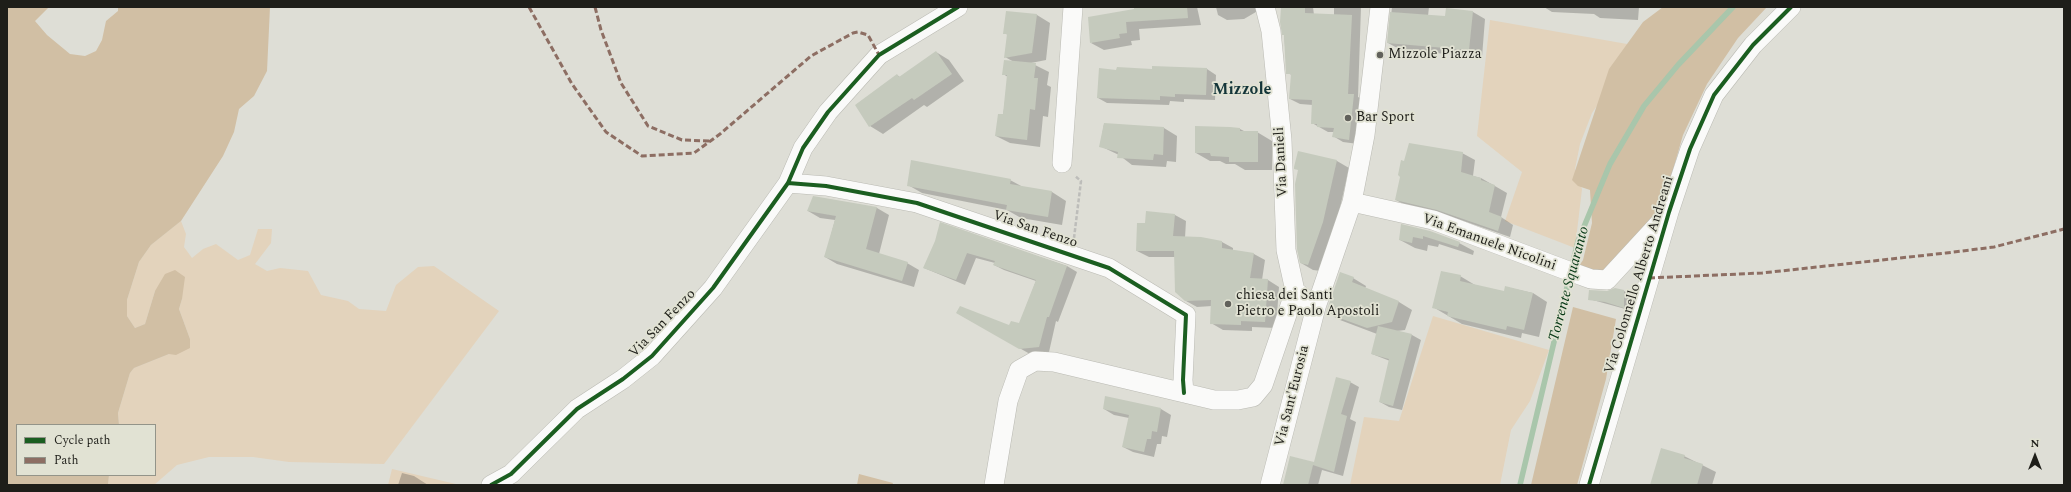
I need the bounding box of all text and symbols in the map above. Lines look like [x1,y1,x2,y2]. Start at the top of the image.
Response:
place label: Mizzole Piazza [1388,47,1481,63]
marker: Mizzole Piazza [1375,50,1385,60]
district label: Mizzole [1212,81,1272,101]
place label: Bar Sport [1356,110,1415,126]
marker: Bar Sport [1343,113,1353,123]
street label: Via Danieli [1272,126,1292,198]
street label: Via Colonnello Alberto Andreani [1602,174,1678,376]
street label: Via San Fenzo [990,208,1080,252]
street label: Via Emanuele Nicolini [1420,211,1558,275]
water label: Torrente Squaranto [1546,224,1594,344]
street label: Via San Fenzo [626,286,700,362]
place label: chiesa dei Santi Pietro e Paolo Apostoli [1236,288,1379,320]
marker: chiesa dei Santi Pietro e Paolo Apostoli [1223,299,1233,309]
street label: Via Sant'Eurosia [1272,344,1314,448]
legend [16,424,156,476]
text: Cycle path [54,431,111,450]
text: N [2031,435,2039,452]
north arrow [2015,436,2055,476]
text: Path [54,451,79,470]

